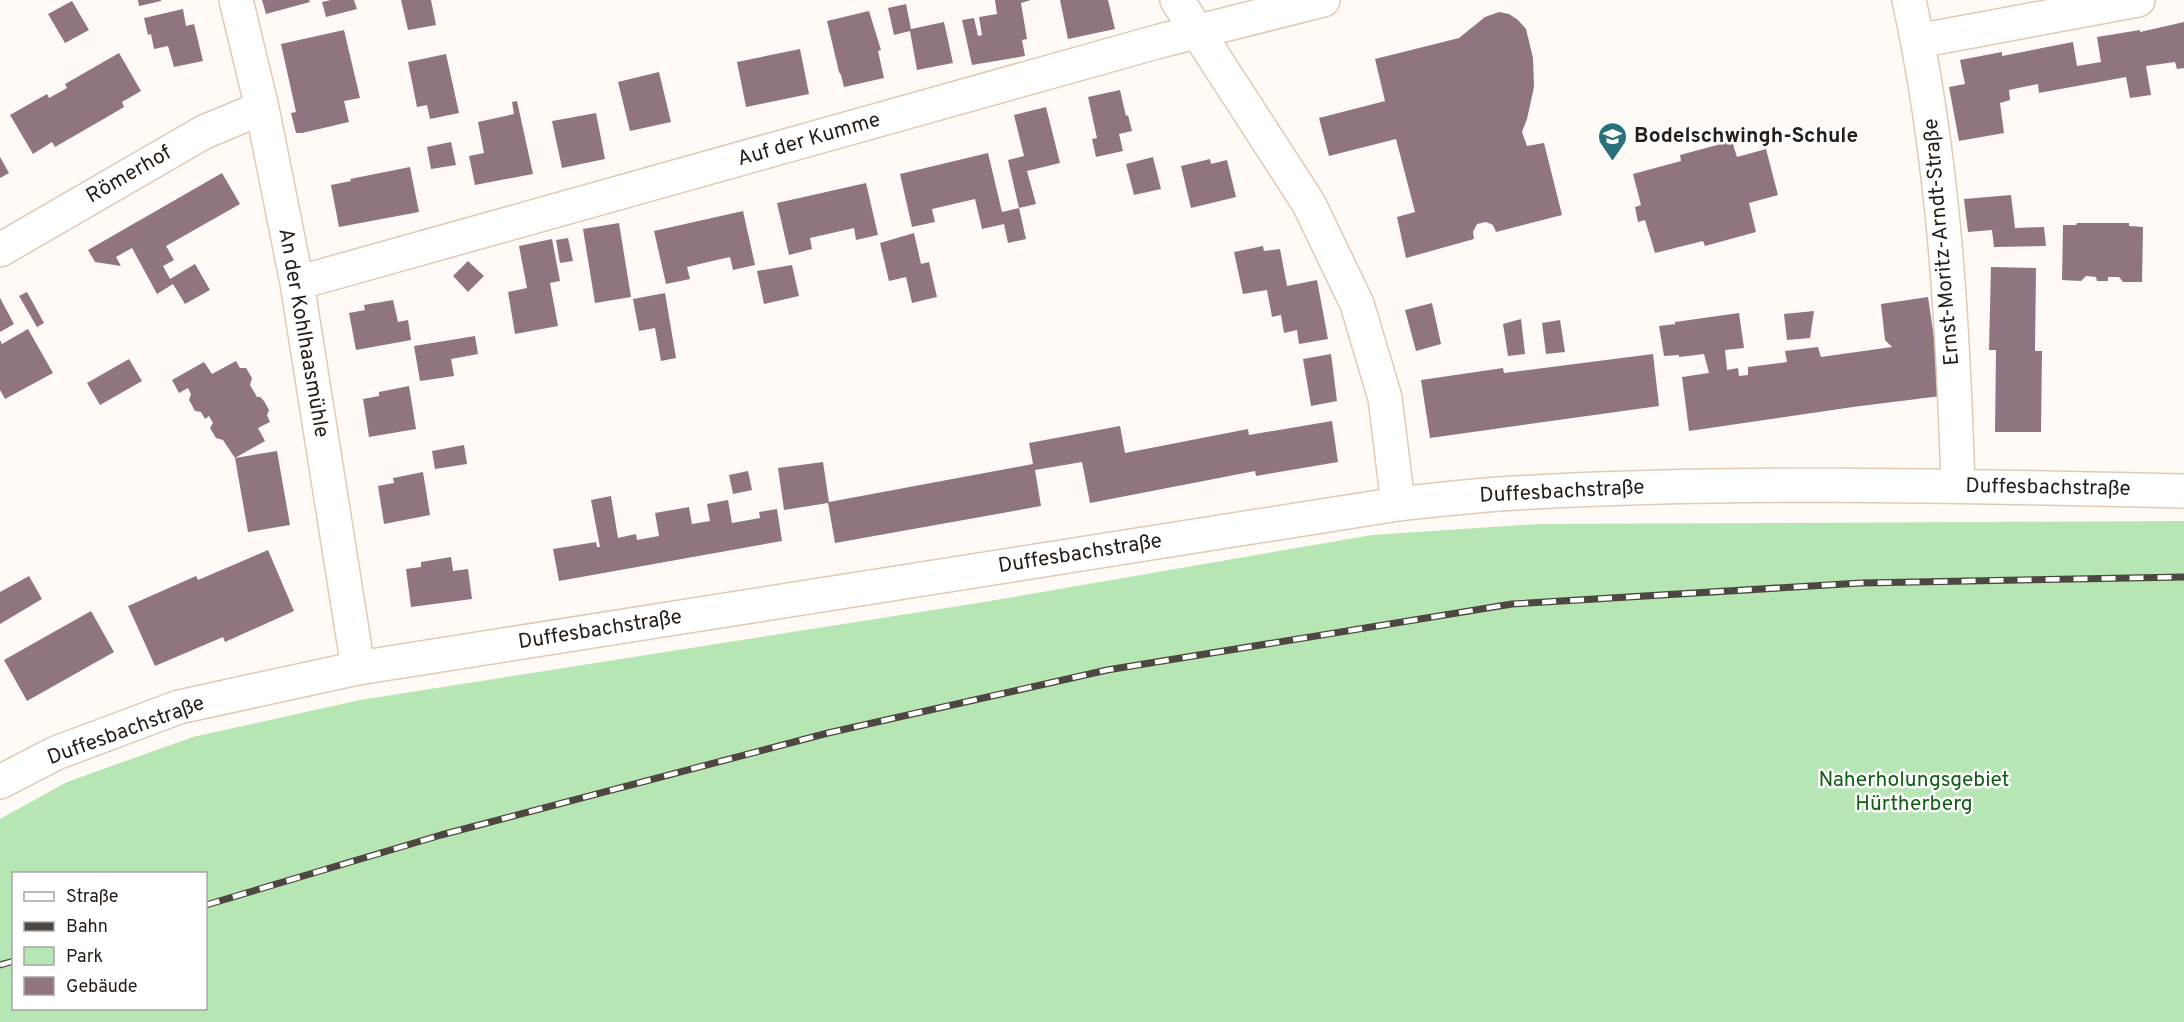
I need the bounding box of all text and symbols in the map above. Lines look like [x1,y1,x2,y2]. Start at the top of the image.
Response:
street label: Auf der Kumme [734,107,884,173]
street label: Ernst-Moritz-Arndt-Straße [1918,117,1966,367]
school or university icon: Bodelschwingh-Schule [1597,120,1629,162]
place label: Bodelschwingh-Schule [1634,123,1858,150]
street label: Römerhof [81,140,177,210]
street label: An der Kohlhaasmühle [271,226,335,440]
street label: Duffesbachstraße [1965,473,2131,503]
street label: Duffesbachstraße [1479,474,1645,510]
street label: Duffesbachstraße [996,528,1164,580]
street label: Duffesbachstraße [516,604,684,656]
street label: Duffesbachstraße [44,690,208,772]
park label: Naherholungsgebiet Hürtherberg [1818,767,2010,818]
legend [12,872,207,1010]
text: Straße [66,886,118,909]
text: Bahn [66,916,108,939]
text: Park [66,946,103,969]
text: Gebäude [66,976,138,999]

